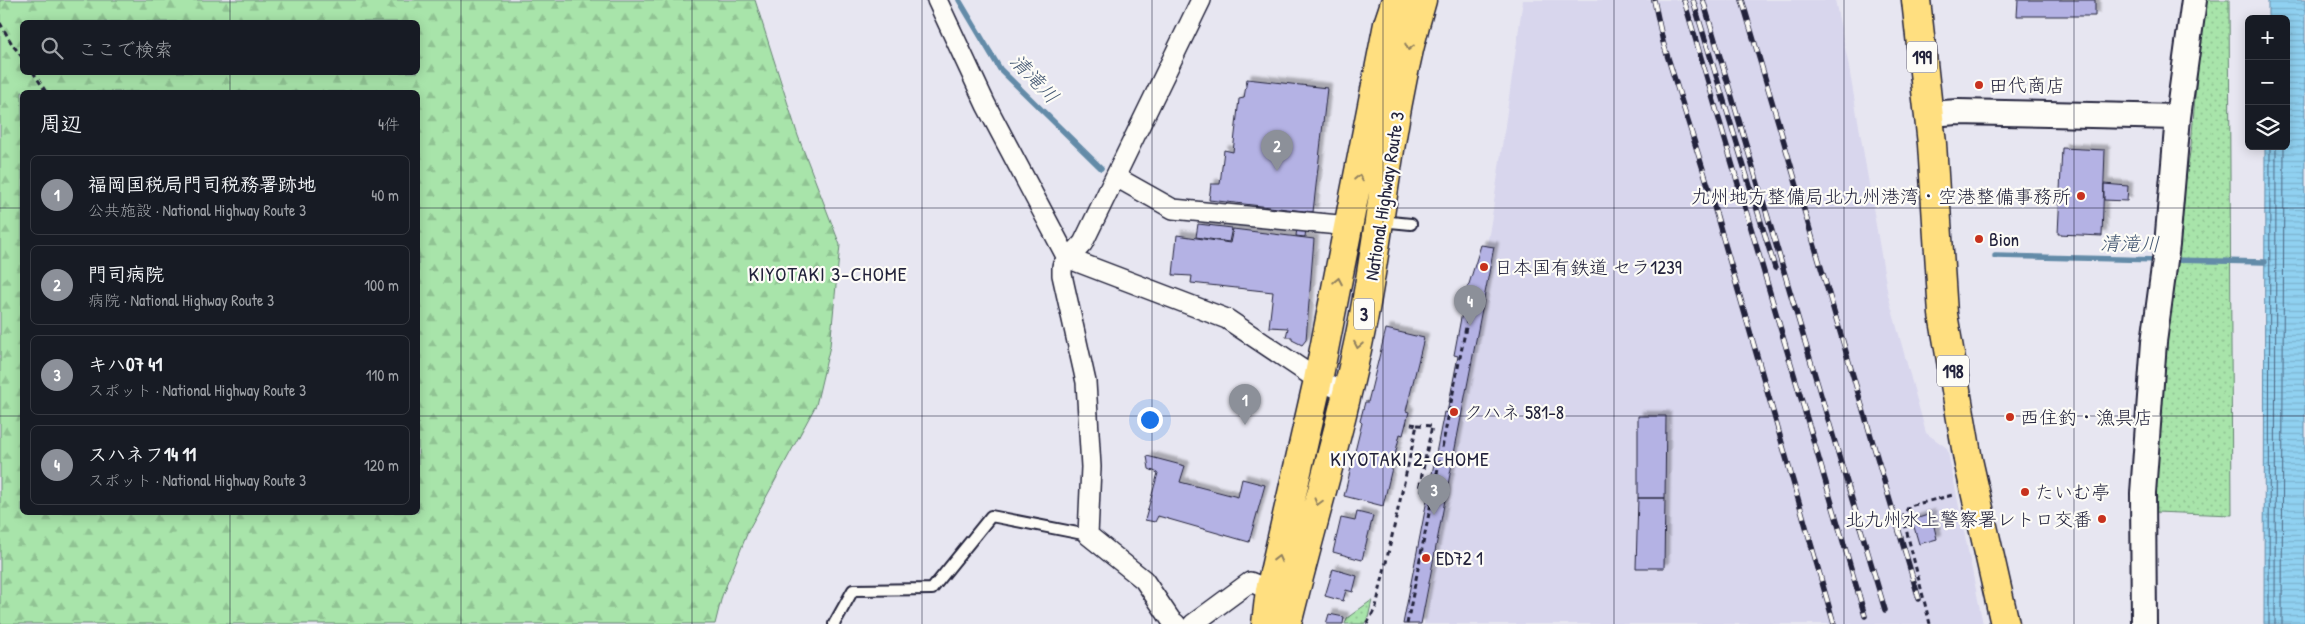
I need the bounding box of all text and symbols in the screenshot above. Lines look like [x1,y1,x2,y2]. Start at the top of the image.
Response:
map controls [2245,15,2290,150]
button: + [2245,15,2290,60]
search box [20,20,420,75]
icon: search [38,34,66,62]
text: ここで検索 [78,36,173,62]
one-way arrow [1404,42,1415,51]
road number: 199 [1907,42,1937,72]
water label: 清滝川 [1004,47,1066,109]
button: − [2245,60,2290,105]
place label: 田代商店 [1989,72,2065,98]
marker: 田代商店 [1973,79,1985,91]
button: layers [2245,105,2290,150]
text: 周辺 [40,109,82,138]
street label: National Highway Route 3 [1358,110,1410,282]
text: 4件 [378,113,400,135]
pin: 2 [1261,130,1293,171]
text: 福岡国税局門司税務署跡地 [88,171,316,197]
one-way arrow [1353,174,1363,182]
place label: 九州地方整備局北九州港湾・空港整備事務所 [1691,183,2071,209]
text: 1 [54,184,60,206]
text: 40 m [371,184,399,206]
marker: 九州地方整備局北九州港湾・空港整備事務所 [2075,190,2087,202]
text: 公共施設 · National Highway Route 3 [88,199,306,221]
place label: Bion [1989,226,2019,252]
water label: 清滝川 [2100,229,2160,257]
marker: Bion [1973,233,1985,245]
place label: 日本国有鉄道 セラ1239 [1494,254,1682,280]
district label: KIYOTAKI 3-CHOME [748,260,908,287]
text: 門司病院 [88,261,164,287]
marker: 日本国有鉄道 セラ1239 [1478,261,1490,273]
text: 2 [53,274,61,296]
text: 100 m [364,274,399,296]
one-way arrow [1333,276,1343,285]
pin: 4 [1454,285,1486,326]
text: 病院 · National Highway Route 3 [88,289,274,311]
road number: 3 [1354,298,1374,329]
one-way arrow [1353,341,1364,349]
text: キハ07 41 [88,351,162,377]
road number: 198 [1937,356,1969,386]
text: 3 [53,364,61,386]
text: 110 m [366,364,399,386]
text: スポット · National Highway Route 3 [88,379,306,401]
pin: 1 [1229,384,1261,425]
place label: クハネ 581-8 [1464,399,1564,425]
place label: 西住釣・漁具店 [2020,404,2153,430]
marker: クハネ 581-8 [1448,406,1460,418]
your location [1137,407,1163,433]
marker: 西住釣・漁具店 [2004,411,2016,423]
text: スハネフ14 11 [88,441,196,467]
district label: KIYOTAKI 2-CHOME [1330,445,1490,472]
text: 4 [54,454,60,476]
text: 120 m [364,454,399,476]
text: スポット · National Highway Route 3 [88,469,306,491]
pin: 3 [1418,474,1450,515]
place label: たいむ亭 [2035,479,2110,505]
marker: たいむ亭 [2019,486,2031,498]
one-way arrow [1313,498,1323,506]
place label: 北九州水上警察署レトロ交番 [1845,506,2092,532]
marker: 北九州水上警察署レトロ交番 [2096,513,2108,525]
place label: ED72 1 [1436,545,1483,571]
marker: ED72 1 [1420,552,1432,564]
one-way arrow [1272,554,1283,563]

